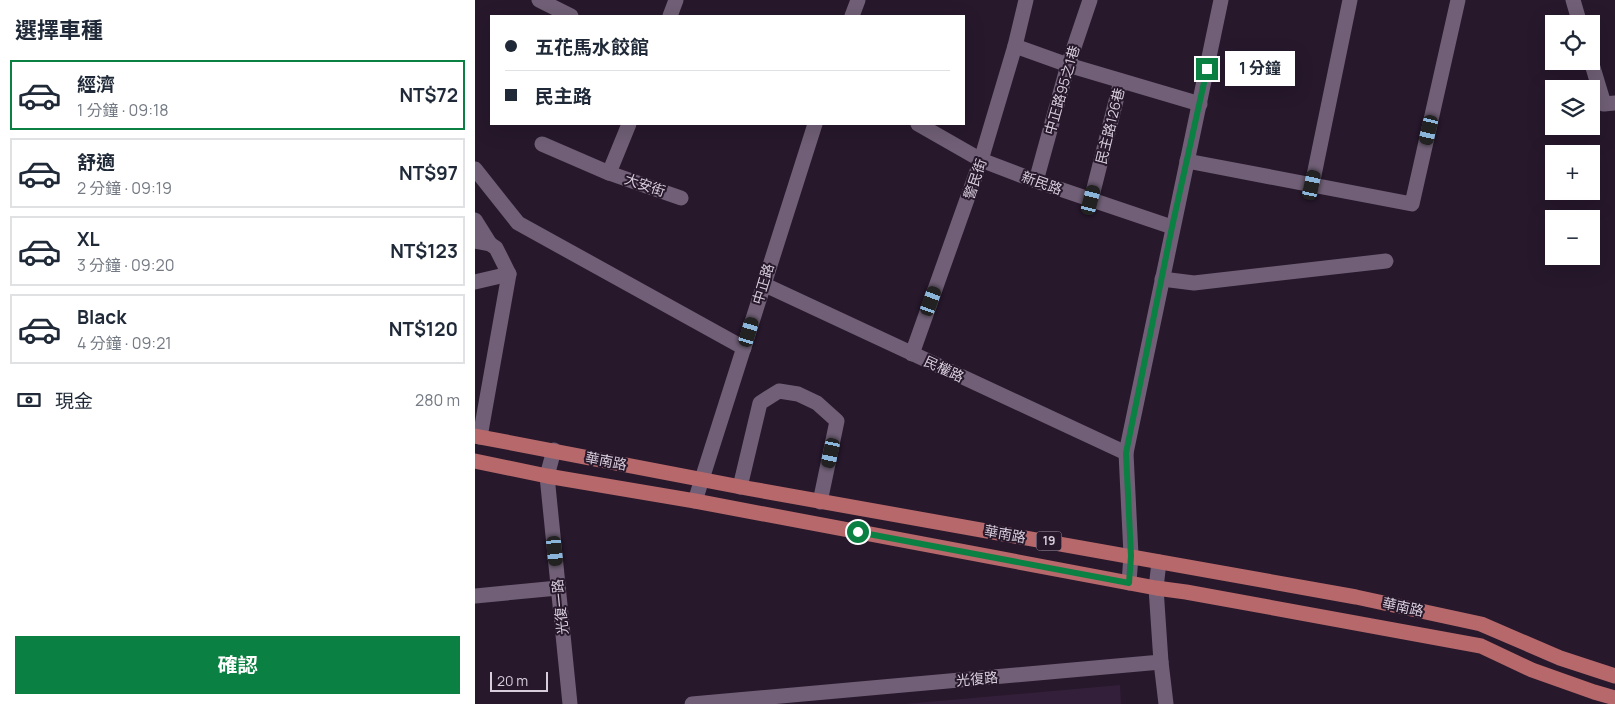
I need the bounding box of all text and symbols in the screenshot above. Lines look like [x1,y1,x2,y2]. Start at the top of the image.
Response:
text: 選擇車種 [15,15,103,45]
map controls [1545,15,1600,265]
button: locate [1545,15,1600,70]
text: 五花馬水餃館 [535,34,649,60]
street label: 中正路95之1巷 [1040,43,1083,137]
callout: 1 分鐘 [1225,52,1295,86]
text: 1 分鐘 [1239,57,1281,79]
route end [1196,58,1218,80]
text: 經濟 [77,71,115,97]
icon: car [17,73,62,118]
button: layers [1545,80,1600,135]
text: NT$72 [399,82,458,108]
text: 民主路 [535,83,592,109]
street label: 民主路126巷 [1091,86,1128,166]
text: 1 分鐘 · 09:18 [77,99,168,121]
car [1418,114,1439,146]
button: + [1545,145,1600,200]
text: 舒適 [77,149,115,175]
icon: car [17,151,62,196]
street label: 警民街 [959,156,990,202]
text: NT$97 [399,160,458,186]
street label: 新民路 [1019,166,1065,199]
street label: 大安街 [622,169,668,200]
car [1301,169,1322,201]
text: 2 分鐘 · 09:19 [77,177,172,199]
car [1080,184,1101,216]
button: − [1545,210,1600,265]
text: XL [77,226,100,252]
icon: car [17,229,62,274]
text: NT$123 [390,238,458,264]
text: 3 分鐘 · 09:20 [77,254,174,276]
street label: 中正路 [747,261,778,307]
car [918,284,943,318]
text: Black [77,304,126,330]
icon: car [17,307,62,352]
car [737,315,760,349]
text: NT$120 [389,316,458,342]
text: 4 分鐘 · 09:21 [77,332,172,354]
street label: 民權路 [921,351,967,386]
icon: cash [15,386,43,414]
text: 現金 [55,388,93,414]
text: 280 m [415,389,460,411]
car [820,437,841,469]
street label: 華南路 [584,447,629,474]
route start [847,521,869,543]
street label: 華南路 [983,521,1027,547]
road number: 19 [1037,532,1061,550]
car [545,535,564,567]
street label: 光復一路 [547,578,572,636]
street label: 華南路 [1381,593,1426,620]
button: 確認 [15,636,460,694]
street label: 光復路 [955,667,999,690]
scale bar [490,669,547,692]
text: 20 m [497,671,528,690]

